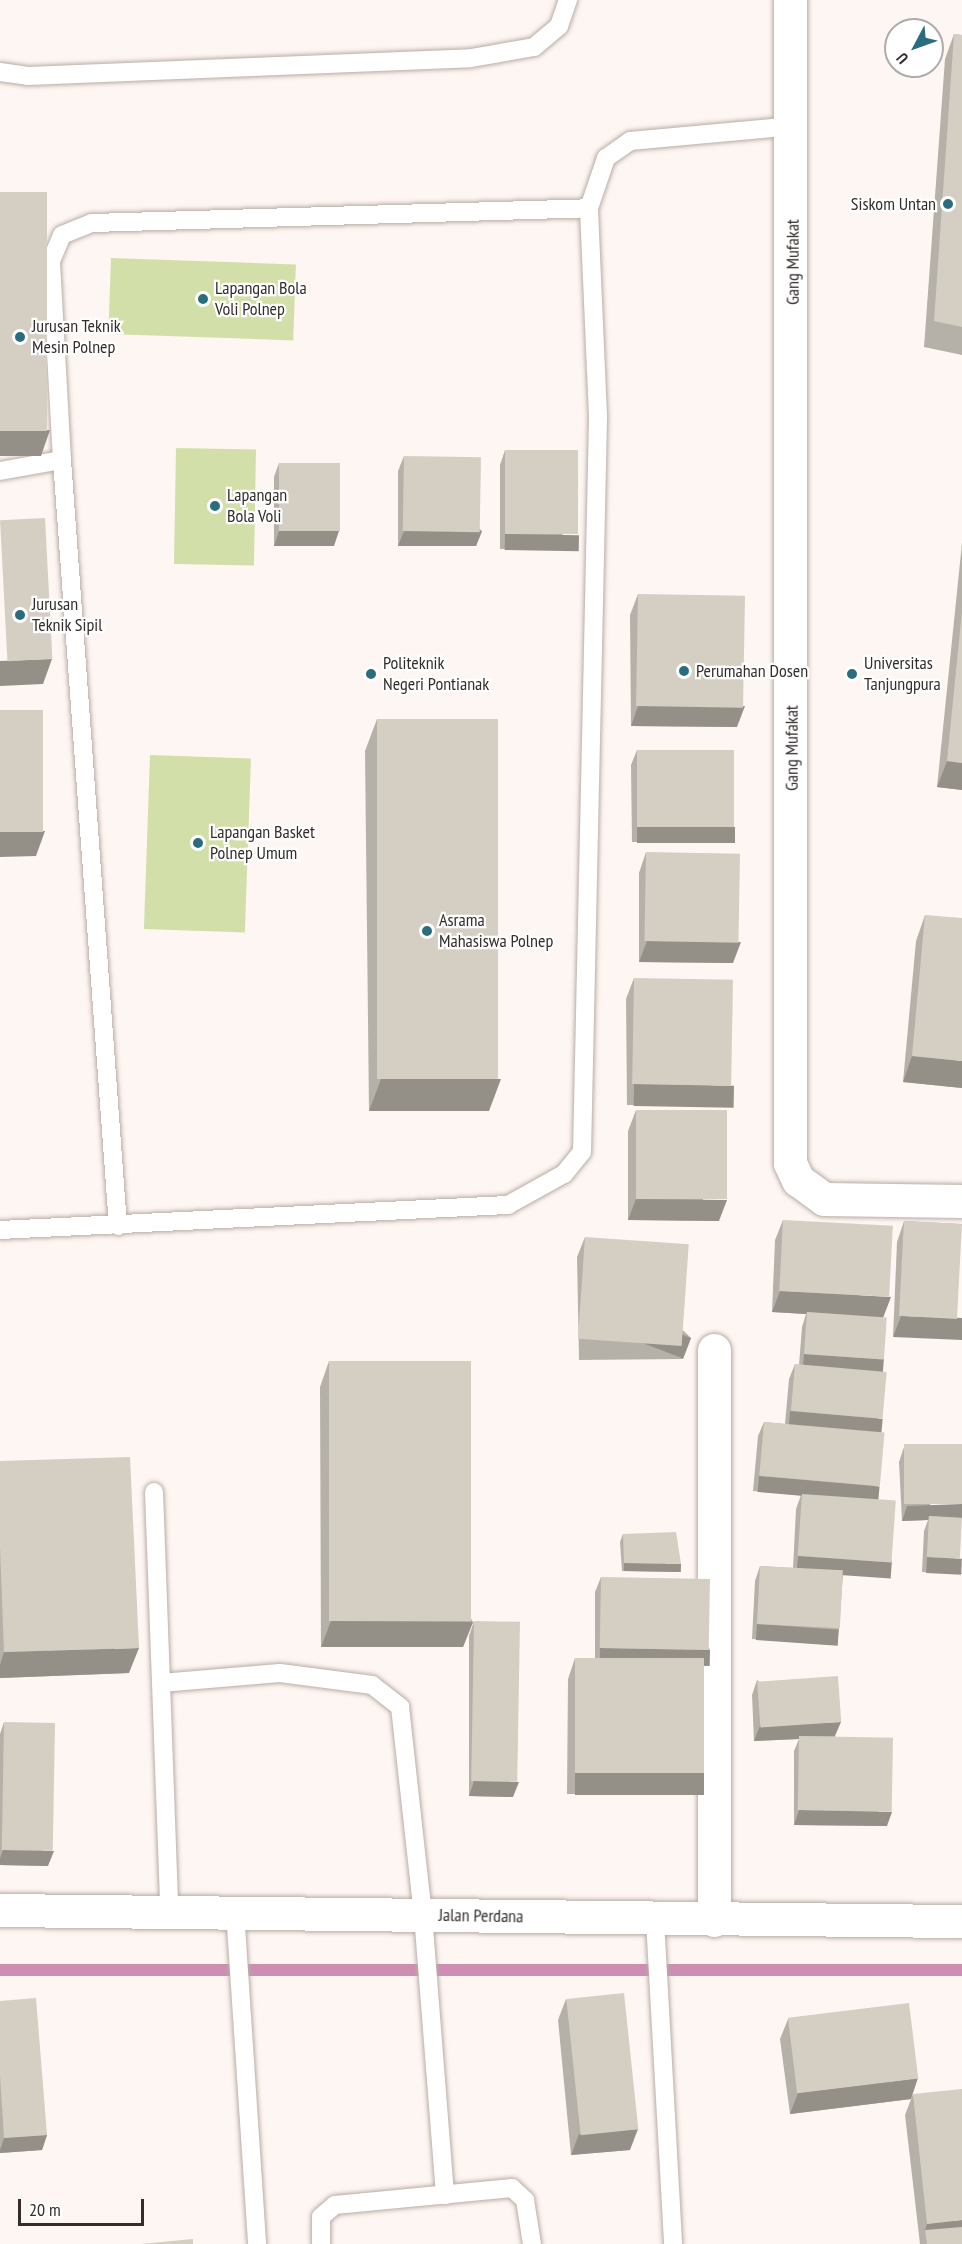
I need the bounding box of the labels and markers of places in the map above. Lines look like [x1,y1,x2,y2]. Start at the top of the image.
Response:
place label: Siskom Untan [851,193,936,215]
marker: Siskom Untan [941,197,955,211]
place label: Lapangan Bola Voli Polnep [215,278,307,320]
marker: Lapangan Bola Voli Polnep [196,292,210,306]
place label: Jurusan Teknik Mesin Polnep [32,316,121,358]
marker: Jurusan Teknik Mesin Polnep [13,330,27,344]
place label: Lapangan Bola Voli [227,485,287,528]
marker: Lapangan Bola Voli [208,499,222,513]
place label: Jurusan Teknik Sipil [32,594,103,636]
marker: Jurusan Teknik Sipil [13,608,27,622]
place label: Politeknik Negeri Pontianak [383,653,489,696]
place label: Universitas Tanjungpura [864,653,941,696]
place label: Perumahan Dosen [696,660,808,682]
marker: Perumahan Dosen [677,664,691,678]
marker: Politeknik Negeri Pontianak [364,667,378,681]
marker: Universitas Tanjungpura [845,667,859,681]
place label: Lapangan Basket Polnep Umum [210,822,315,864]
marker: Lapangan Basket Polnep Umum [191,836,205,850]
place label: Asrama Mahasiswa Polnep [439,910,553,952]
marker: Asrama Mahasiswa Polnep [420,924,434,938]

